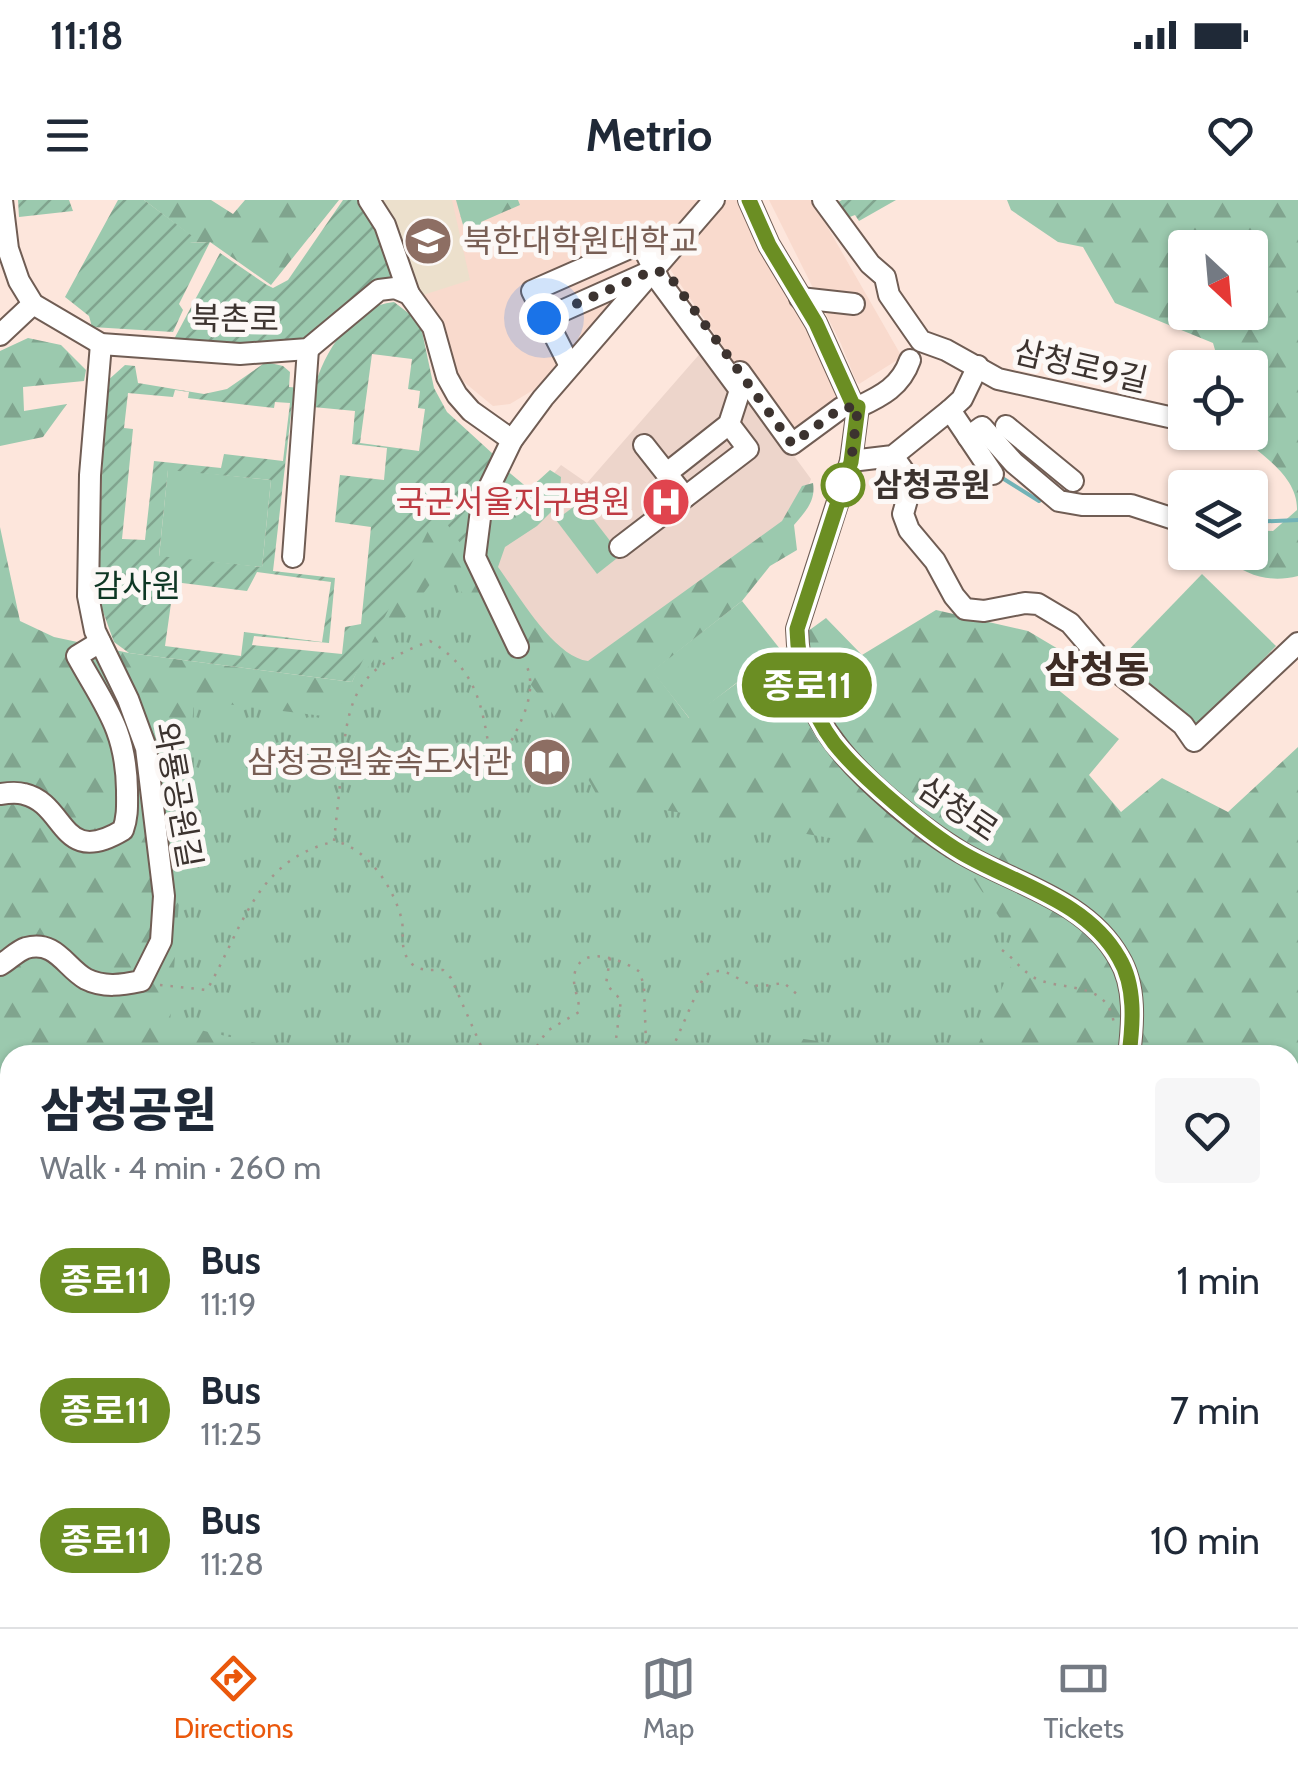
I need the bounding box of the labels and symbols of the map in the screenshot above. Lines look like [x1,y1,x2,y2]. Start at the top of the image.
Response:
school or university icon: 북한대학원대학교 [402,215,454,267]
place label: 북한대학원대학교 [463,221,699,260]
north arrow [1168,230,1268,330]
your location [519,293,569,343]
street label: 북촌로 [191,298,280,339]
street label: 삼청로9길 [1010,331,1152,400]
marker: 삼청공원 [822,464,864,506]
place label: 삼청공원 [873,465,991,504]
hospital icon: 국군서울지구병원 [640,476,692,528]
place label: 국군서울지구병원 [395,482,631,521]
park label: 감사원 [93,566,181,605]
district label: 삼청동 [1045,646,1149,693]
line badge: 종로11 [737,652,877,718]
street label: 와룡공원길 [147,719,210,871]
library icon: 삼청공원숲속도서관 [521,736,573,788]
place label: 삼청공원숲속도서관 [247,742,512,781]
street label: 삼청로 [911,768,1006,849]

